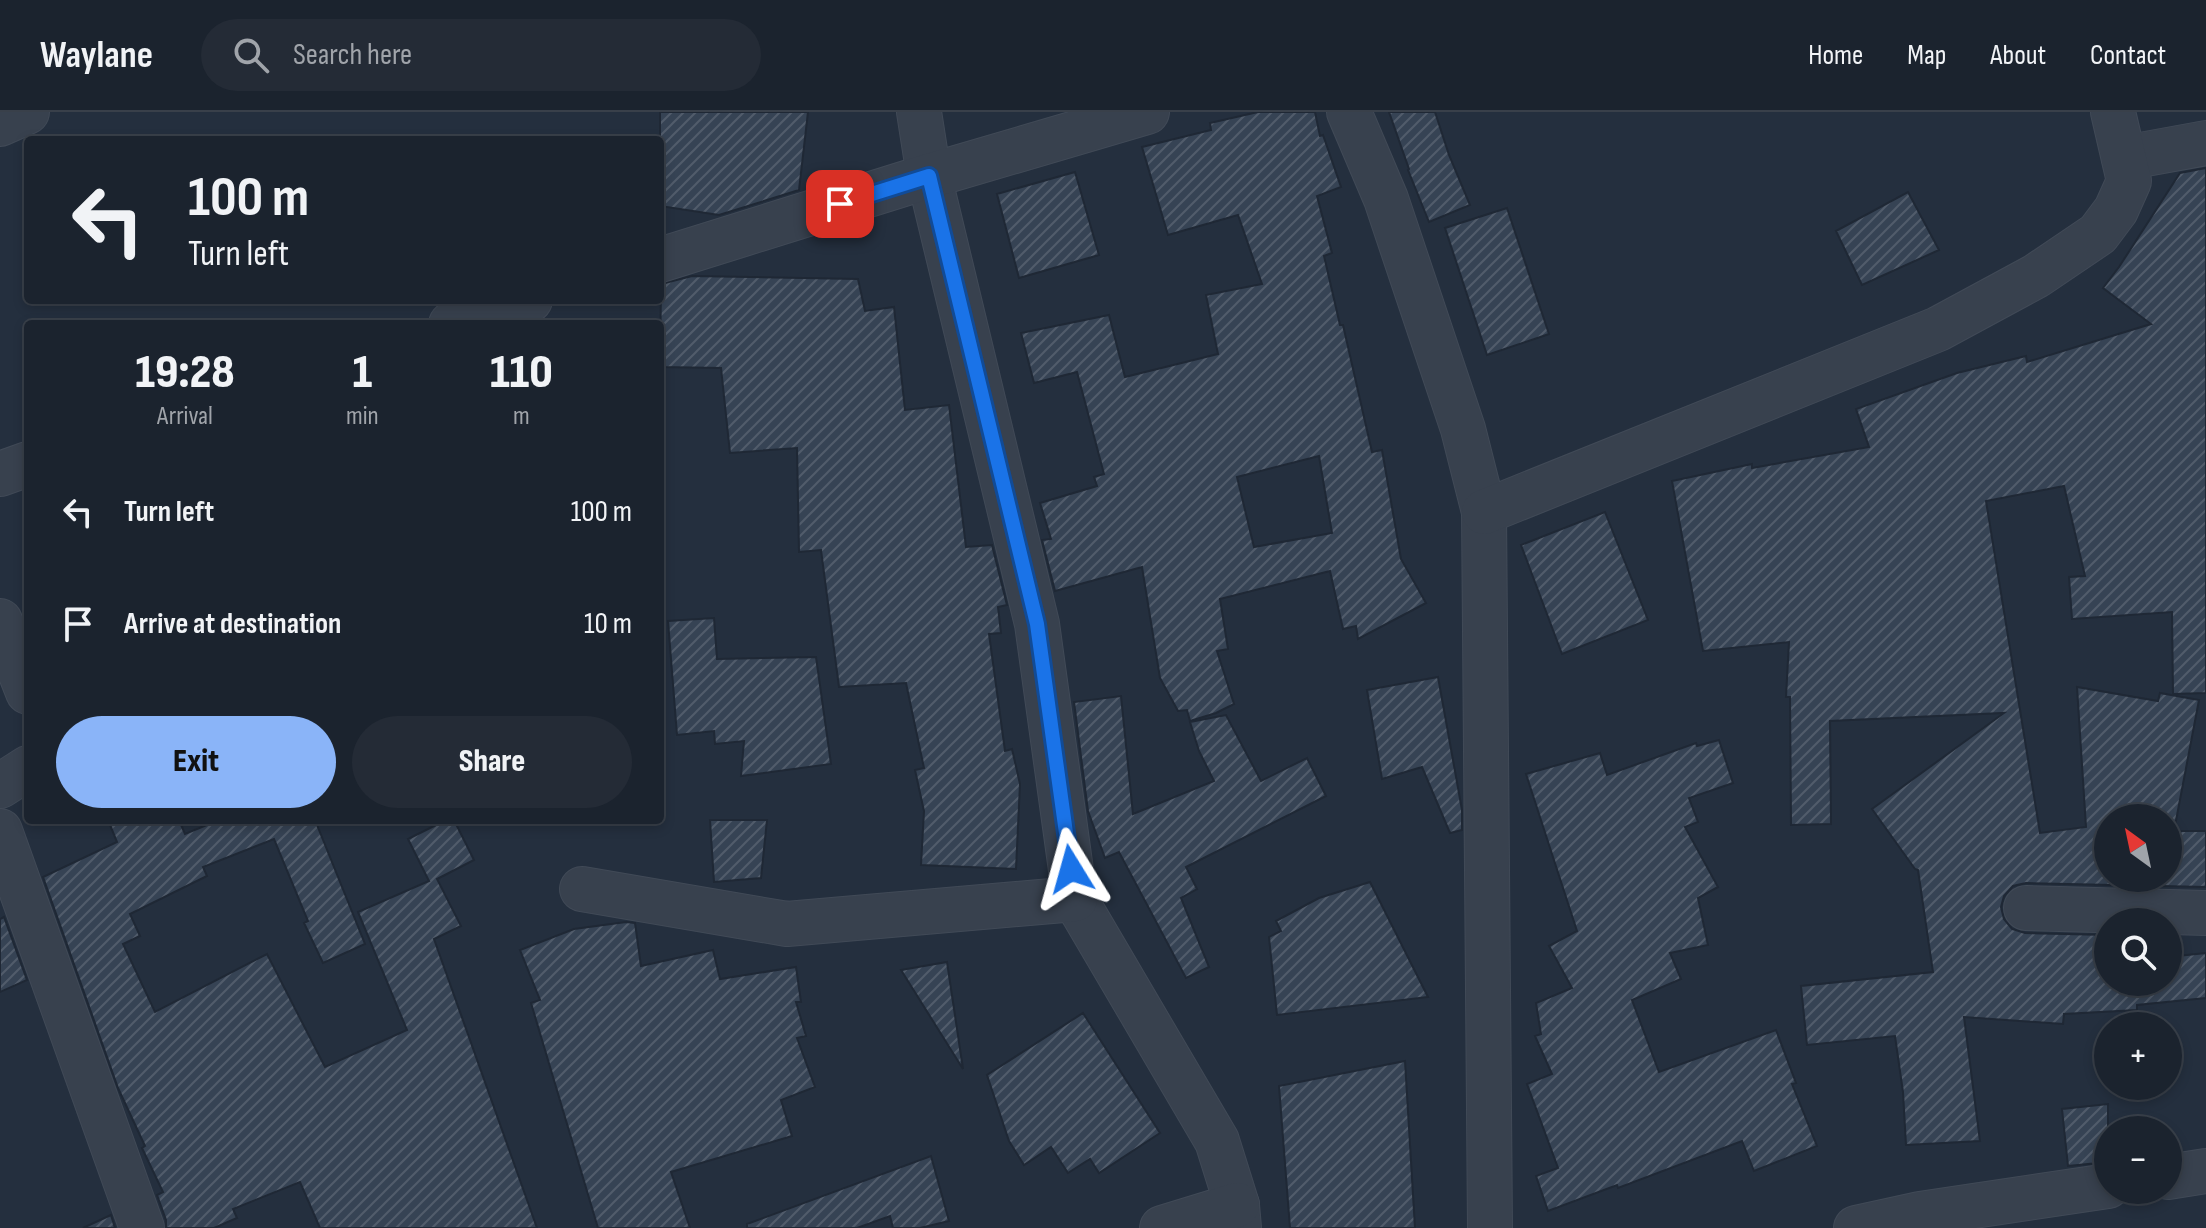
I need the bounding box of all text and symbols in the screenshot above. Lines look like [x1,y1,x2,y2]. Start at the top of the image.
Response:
search box [201,19,761,91]
text: Waylane [40,33,153,78]
icon: search [229,33,273,77]
text: Search here [293,37,412,73]
text: Home [1808,39,1863,72]
text: Map [1907,39,1946,72]
text: About [1990,39,2046,72]
text: Contact [2090,39,2166,72]
text: 100 m [188,165,309,232]
icon: left [56,168,160,272]
pin [806,170,874,238]
icon: arrive [818,182,862,226]
text: Turn left [188,233,289,276]
text: 19:28 [135,344,235,401]
text: 1 [352,344,372,401]
text: 110 [490,344,553,401]
text: Arrival [157,401,213,432]
text: min [346,401,379,432]
text: m [513,401,530,432]
icon: left [56,490,100,534]
text: Turn left [124,494,214,530]
text: 100 m [571,494,632,530]
icon: arrive [56,602,100,646]
text: Arrive at destination [124,606,341,642]
text: 10 m [584,606,632,642]
button: Exit [56,716,336,808]
button: Share [352,716,632,808]
north arrow [2094,804,2182,892]
map controls [2094,804,2182,1204]
position arrow [1029,827,1113,911]
button: search [2094,908,2182,996]
button: + [2094,1012,2182,1100]
button: − [2094,1116,2182,1204]

